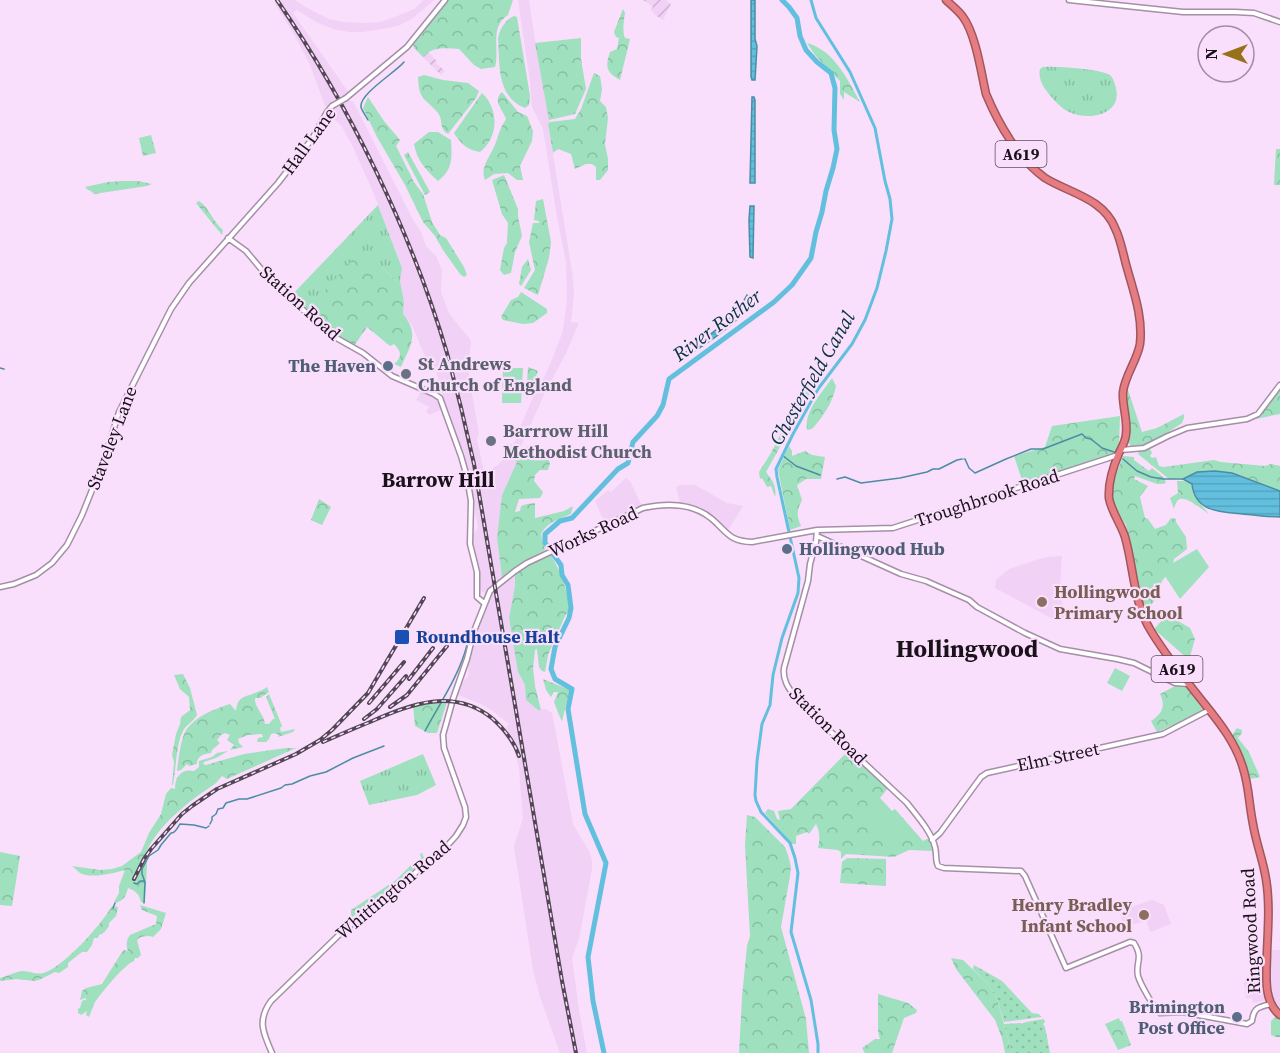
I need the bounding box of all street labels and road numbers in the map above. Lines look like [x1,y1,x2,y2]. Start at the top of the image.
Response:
street label: Hall Lane [276,102,342,180]
road number: A619 [996,141,1046,167]
street label: Station Road [254,260,346,346]
street label: Staveley Lane [80,382,143,493]
street label: Troughbrook Road [912,462,1062,533]
street label: Works Road [544,500,641,563]
road number: A619 [1152,656,1202,682]
street label: Station Road [784,681,873,770]
street label: Elm Street [1015,736,1101,777]
street label: Whittington Road [330,834,455,945]
street label: Ringwood Road [1235,868,1266,994]

